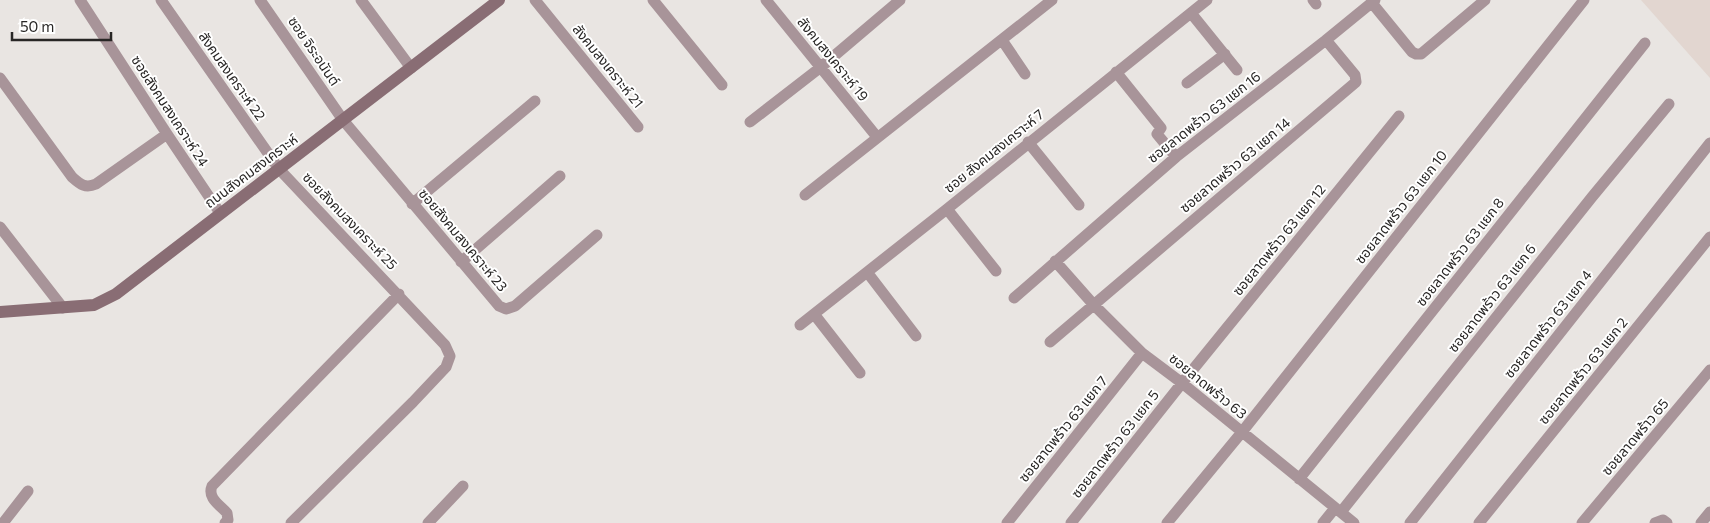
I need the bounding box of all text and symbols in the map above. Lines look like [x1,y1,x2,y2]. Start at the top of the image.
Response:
scale bar [12,10,111,42]
street label: ซอย จิระอนันต์ [285,13,344,89]
street label: สังคมสงเคราะห์ 19 [794,13,873,104]
text: 50 m [20,17,54,35]
street label: สังคมสงเคราะห์ 21 [569,20,647,111]
street label: สังคมสงเคราะห์ 22 [195,28,269,124]
street label: ซอยสังคมสงเคราะห์ 24 [128,52,213,170]
street label: ซอยลาดพร้าว 63 แยก 16 [1144,67,1264,166]
street label: ซอย สังคมสงเคราะห์ 7 [940,105,1047,196]
street label: ซอยลาดพร้าว 63 แยก 14 [1176,113,1294,216]
street label: ถนนสังคมสงเคราะห์ [201,130,301,211]
street label: ซอยลาดพร้าว 63 แยก 10 [1351,147,1450,267]
street label: ซอยสังคมสงเคราะห์ 25 [299,168,401,273]
street label: ซอยลาดพร้าว 63 แยก 12 [1229,181,1329,299]
street label: ซอยสังคมสงเคราะห์ 23 [415,185,511,295]
street label: ซอยลาดพร้าว 63 แยก 8 [1412,194,1507,309]
street label: ซอยลาดพร้าว 63 แยก 6 [1444,240,1539,355]
street label: ซอยลาดพร้าว 63 แยก 4 [1500,266,1596,381]
street label: ซอยลาดพร้าว 63 แยก 2 [1534,314,1631,427]
street label: ซอยลาดพร้าว 63 [1166,349,1250,422]
street label: ซอยลาดพร้าว 63 แยก 7 [1015,372,1111,485]
street label: ซอยลาดพร้าว 63 แยก 5 [1067,386,1162,501]
street label: ซอยลาดพร้าว 65 [1598,395,1672,478]

